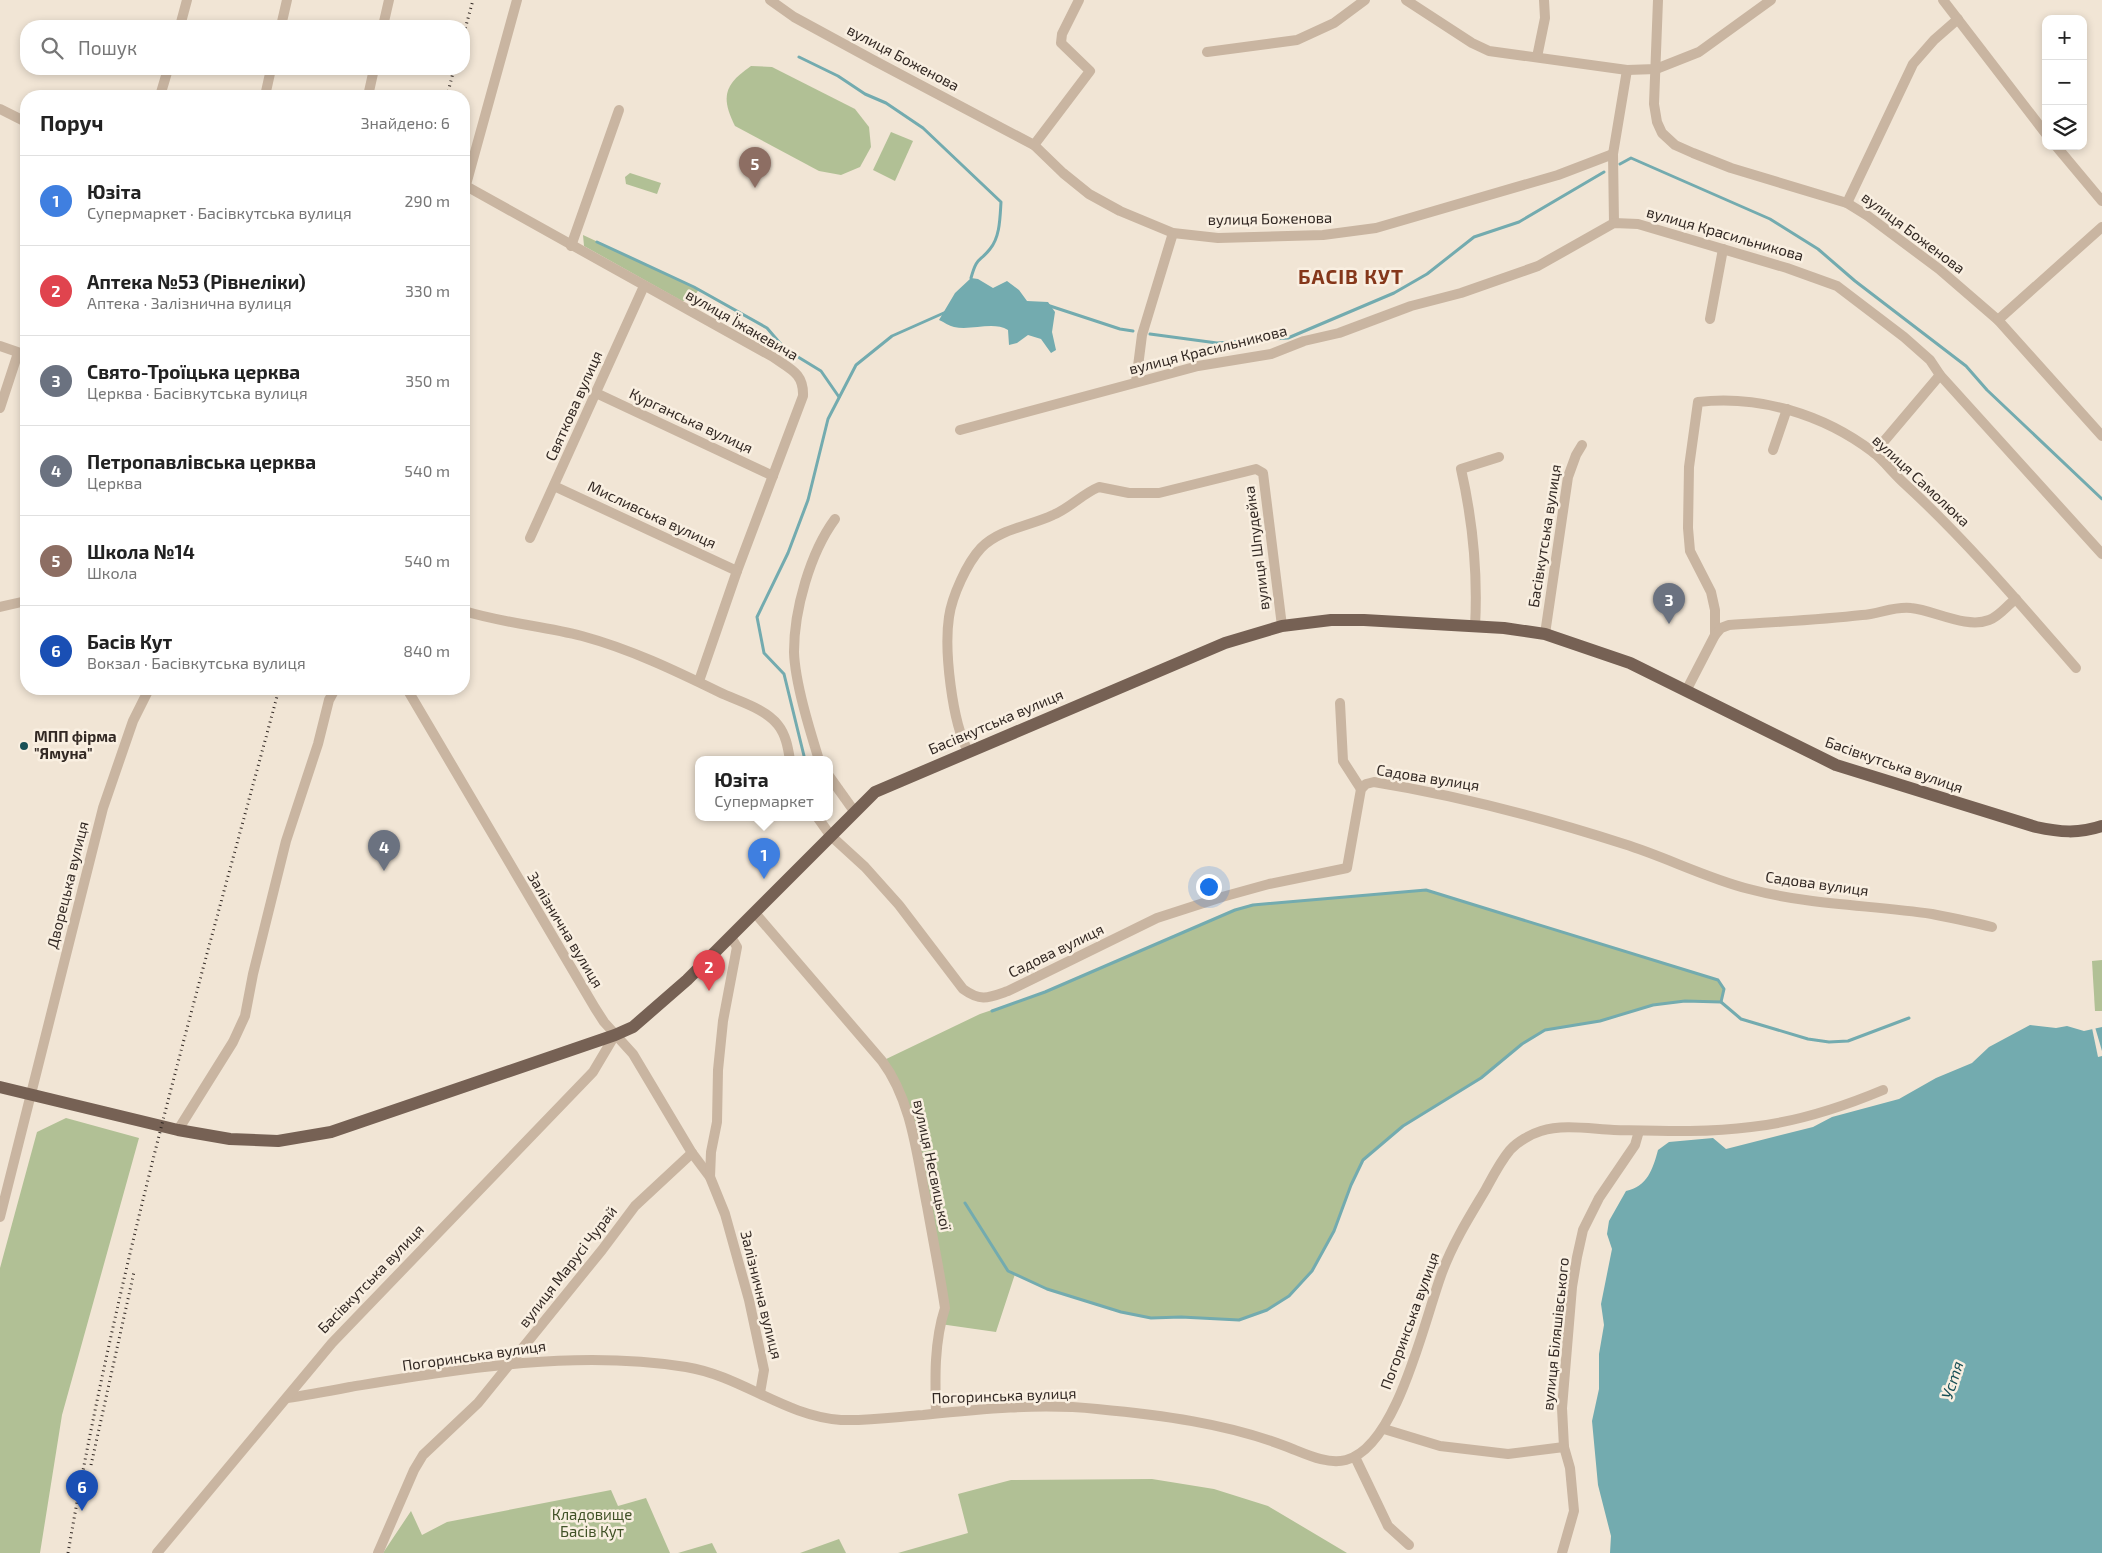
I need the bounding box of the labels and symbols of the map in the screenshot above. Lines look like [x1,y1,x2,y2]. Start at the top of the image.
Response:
street label: вулиця Боженова [844,20,963,95]
pin: 5 [739,147,771,188]
street label: вулиця Боженова [1858,188,1969,278]
street label: вулиця Красильникова [1644,202,1806,265]
street label: вулиця Боженова [1208,208,1332,229]
district label: БАСІВ КУТ [1298,264,1404,288]
street label: вулиця Їжакевича [683,285,802,365]
street label: вулиця Красильникова [1127,321,1289,378]
street label: Святкова вулиця [541,348,606,464]
street label: Курганська вулиця [626,384,756,458]
street label: вулиця Самолюка [1869,431,1974,531]
street label: Басівкутська вулиця [1524,463,1565,609]
street label: Мисливська вулиця [585,476,720,553]
street label: вулиця Шпудейка [1239,485,1274,611]
pin: 3 [1653,583,1685,624]
street label: Басівкутська вулиця [925,685,1066,759]
place label: МПП фірма "Ямуна" [34,727,117,762]
street label: Басівкутська вулиця [1823,732,1966,797]
marker: МПП фірма "Ямуна" [18,740,30,752]
street label: Садова вулиця [1375,760,1481,795]
street label: Дворецька вулиця [43,819,93,950]
pin: 4 [368,830,400,871]
pin: 1 [748,838,780,879]
street label: Садова вулиця [1764,867,1870,900]
street label: Залізнична вулиця [523,868,608,991]
your location [1196,874,1222,900]
street label: Садова вулиця [1005,919,1107,982]
pin: 2 [693,950,725,991]
street label: вулиця Несвицької [909,1098,956,1232]
street label: вулиця Марусі Чурай [514,1202,621,1331]
street label: Басівкутська вулиця [314,1220,428,1337]
street label: Залізнична вулиця [736,1229,787,1361]
street label: Погоринська вулиця [1376,1249,1443,1392]
street label: вулиця Біляшівського [1538,1256,1573,1411]
street label: Погоринська вулиця [401,1336,547,1375]
water label: Устя [1936,1358,1967,1401]
street label: Погоринська вулиця [931,1383,1077,1408]
pin: 6 [66,1470,98,1511]
park label: Кладовище Басів Кут [552,1505,632,1541]

